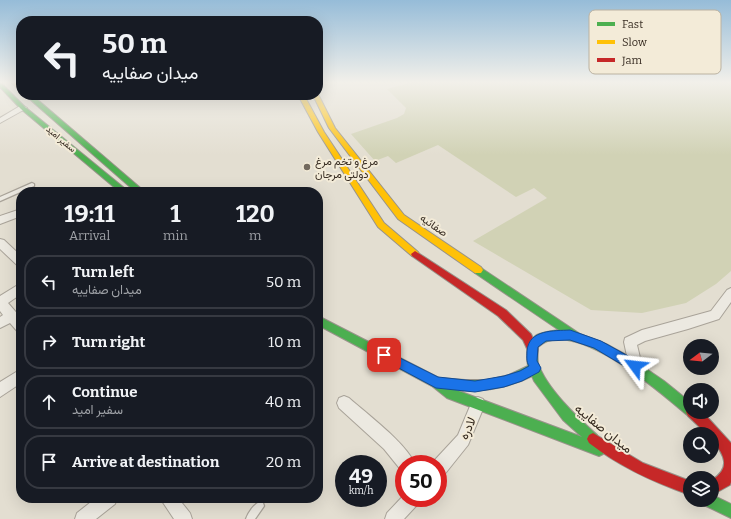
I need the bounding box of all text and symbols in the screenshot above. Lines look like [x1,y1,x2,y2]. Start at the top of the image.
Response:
legend [589,10,721,74]
text: Fast [622,18,643,31]
text: 50 m [102,27,167,60]
icon: left [36,32,88,84]
text: Slow [622,36,647,49]
text: Jam [621,54,642,67]
text: میدان صفاییه [102,62,198,84]
street label: سفیر امید [44,124,78,155]
place label: مرغ و تخم مرغ دولتی مرجان [315,155,378,181]
marker: مرغ و تخم مرغ دولتی مرجان [302,162,312,172]
text: 19:11 [64,200,115,228]
text: 1 [170,200,181,228]
text: 120 [236,200,275,228]
street label: صفائیه [417,211,450,240]
text: Arrival [69,228,110,243]
text: min [163,228,188,243]
text: m [249,228,262,243]
text: Turn left [72,263,134,281]
icon: left [38,271,60,293]
text: 50 m [266,273,301,291]
text: میدان صفاییه [72,282,142,297]
icon: right [38,331,60,353]
text: Turn right [72,333,145,351]
text: 10 m [268,333,301,351]
pin [367,338,401,372]
north arrow [683,339,719,375]
map controls [683,339,719,507]
icon: arrive [373,344,395,366]
position arrow [614,345,656,387]
text: Continue [72,383,138,401]
button: sound [683,383,719,419]
icon: ahead [38,391,60,413]
text: 40 m [265,393,301,411]
street label: میدان صفاییه [571,401,636,457]
text: سفیر امید [72,402,123,417]
street label: لادره [456,415,480,442]
button: search [683,427,719,463]
icon: arrive [38,451,60,473]
text: Arrive at destination [72,453,219,471]
text: 20 m [266,453,301,471]
speed limit sign: 50 [395,455,447,507]
text: 49 [349,464,373,488]
button: layers [683,471,719,507]
text: km/h [349,485,373,497]

